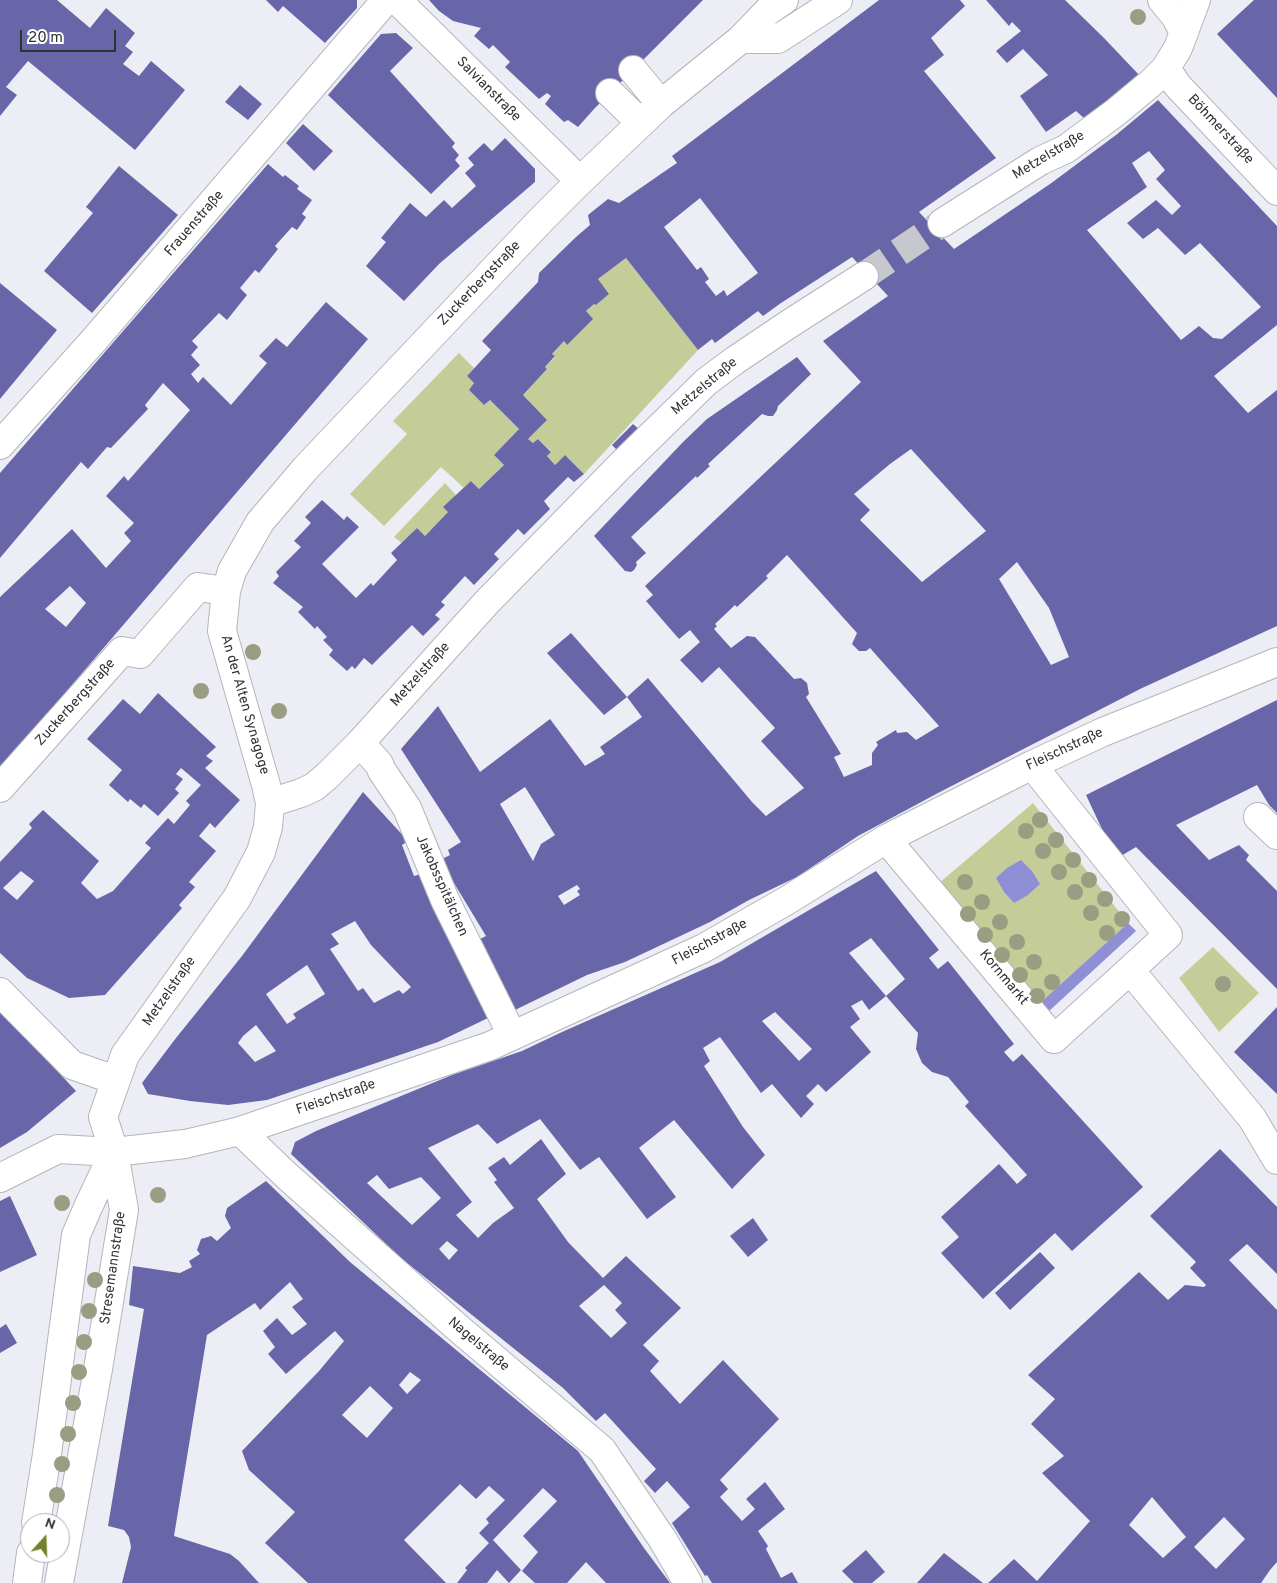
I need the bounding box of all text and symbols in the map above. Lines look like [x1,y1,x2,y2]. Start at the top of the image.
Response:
scale bar [22,20,119,52]
text: 20 m [28,29,63,48]
street label: Salvianstraße [452,54,524,126]
street label: Böhmerstraße [1183,92,1257,168]
street label: Metzelstraße [1010,128,1088,184]
street label: Frauenstraße [162,188,228,260]
street label: Zuckerbergstraße [435,238,525,330]
street label: Metzelstraße [669,355,741,419]
street label: An der Alten Synagoge [216,633,272,777]
street label: Metzelstraße [388,639,454,711]
street label: Zuckerbergstraße [32,656,120,750]
street label: Fleischstraße [1024,725,1106,775]
street label: Jakobsspitälchen [411,833,471,939]
street label: Fleischstraße [669,916,751,970]
street label: Kornmarkt [975,947,1031,1009]
street label: Metzelstraße [140,954,200,1030]
street label: Fleischstraße [294,1077,378,1119]
street label: Stresemannstraße [98,1210,130,1326]
street label: Nagelstraße [444,1314,512,1376]
north arrow [20,1513,70,1563]
text: N [42,1515,58,1534]

